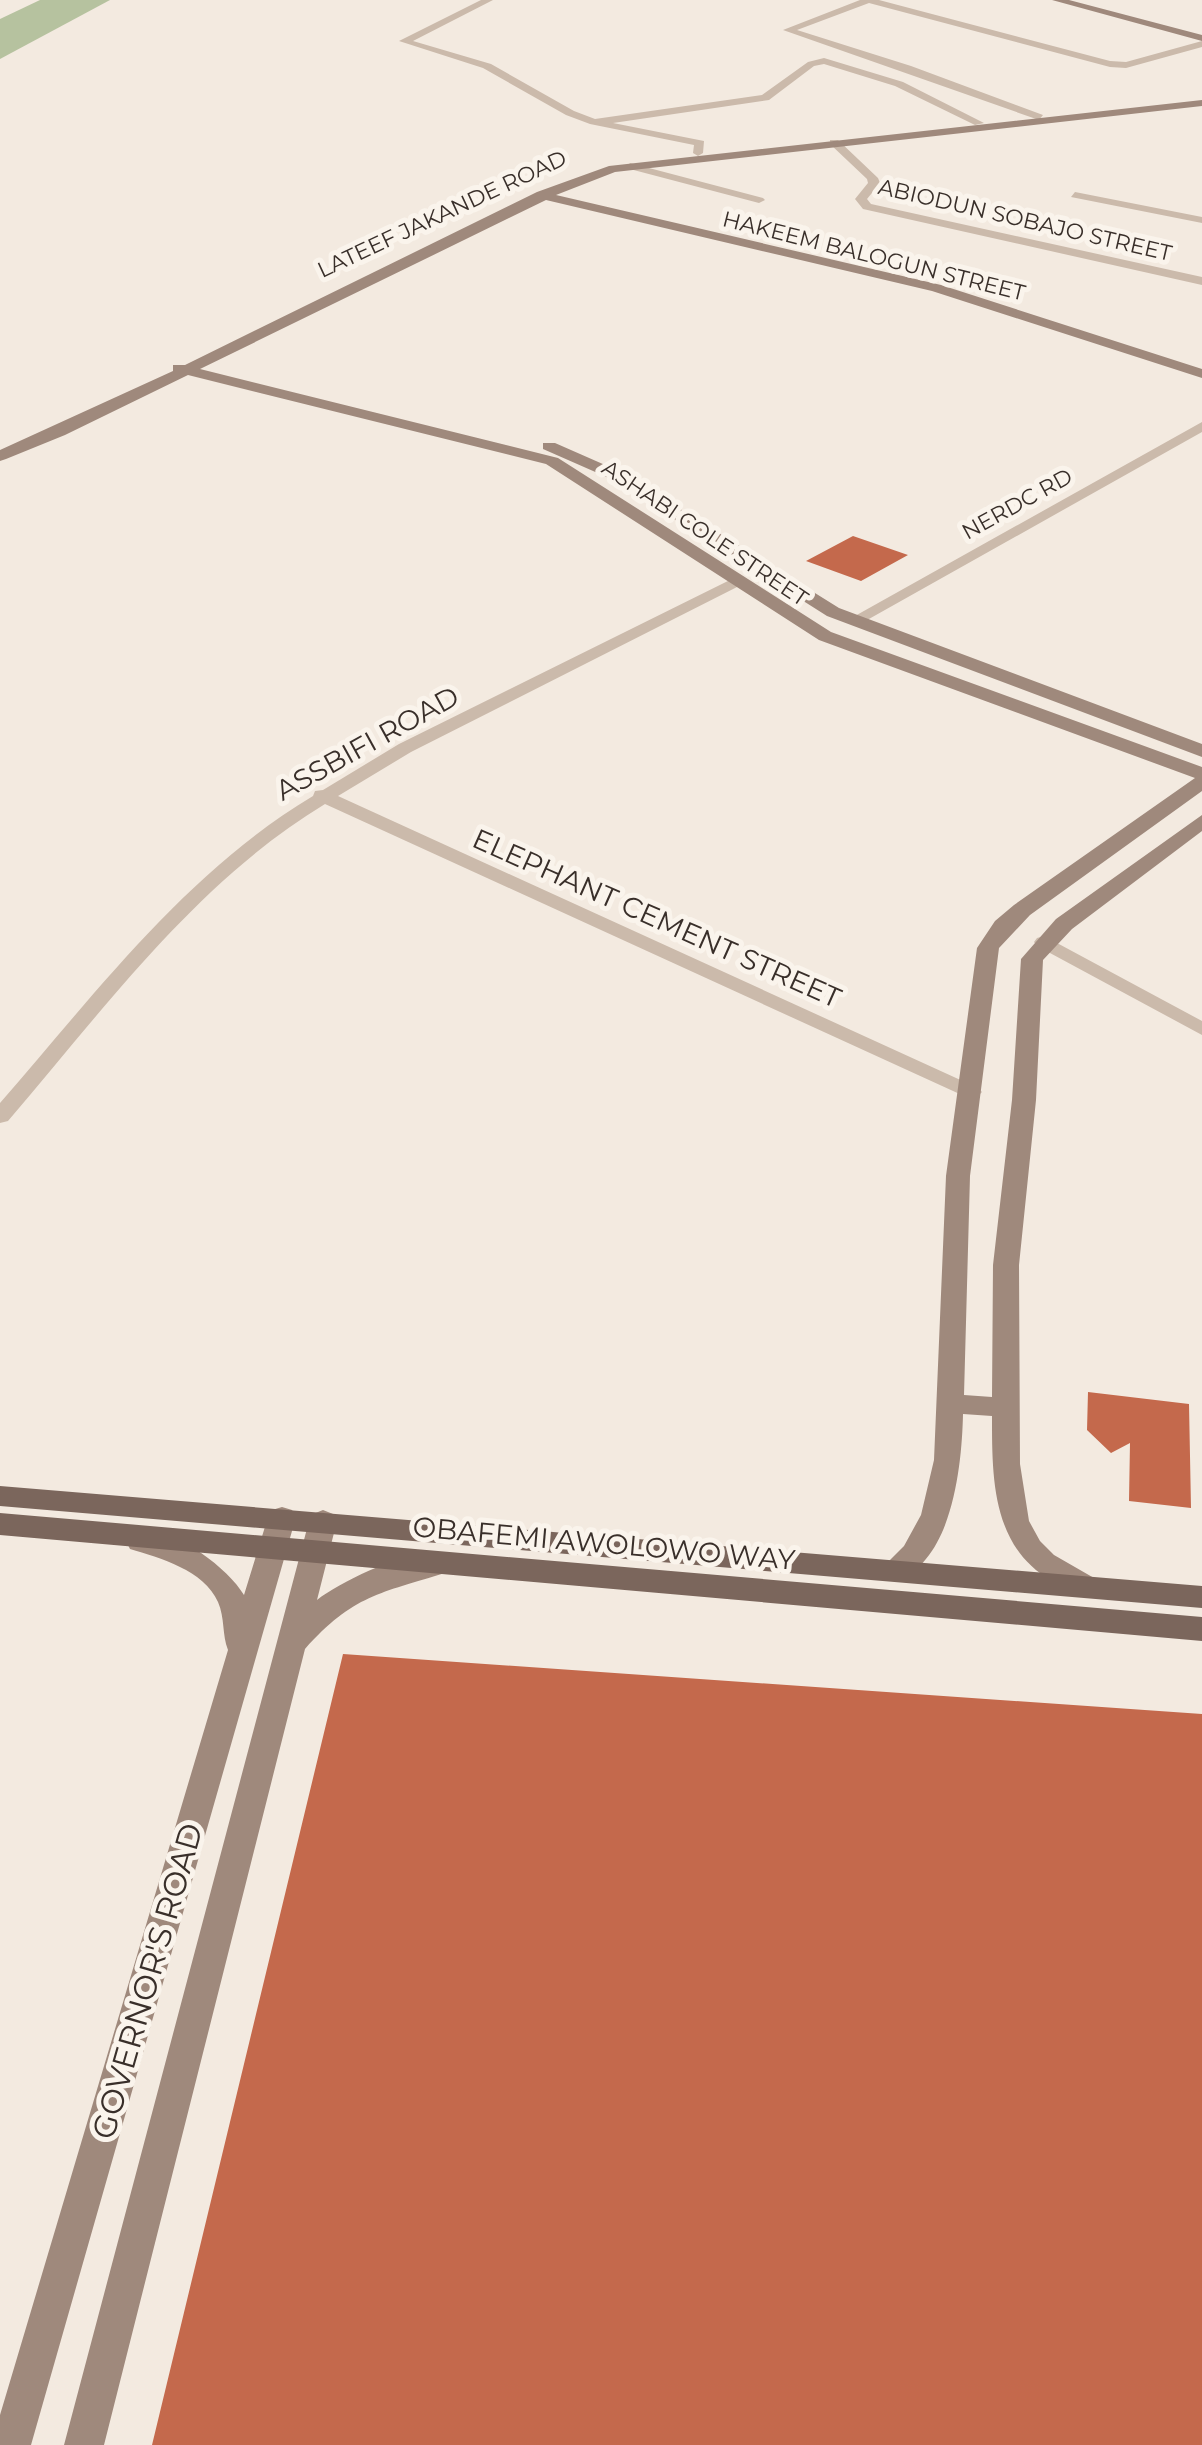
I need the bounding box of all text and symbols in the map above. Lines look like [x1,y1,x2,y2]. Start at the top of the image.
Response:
street label: LATEEF JAKANDE ROAD [313,144,571,284]
street label: ABIODUN SOBAJO STREET [876,173,1175,267]
street label: HAKEEM BALOGUN STREET [720,205,1028,307]
street label: ASHABI COLE STREET [597,454,813,612]
street label: NERDC RD [957,463,1077,545]
street label: ASSBIFI ROAD [269,679,465,807]
street label: ELEPHANT CEMENT STREET [467,821,847,1015]
street label: OBAFEMI AWOLOWO WAY [411,1509,797,1577]
street label: GOVERNOR'S ROAD [83,1819,211,2143]

